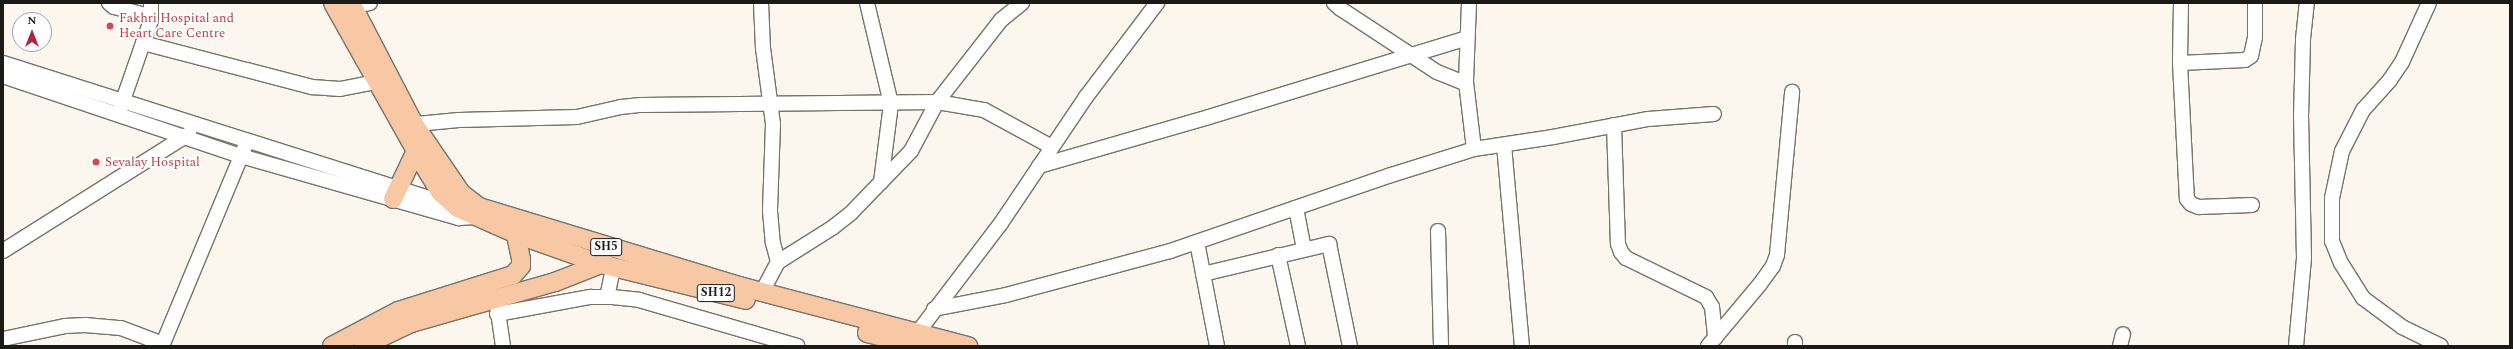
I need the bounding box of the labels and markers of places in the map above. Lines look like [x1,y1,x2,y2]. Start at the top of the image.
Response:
place label: Fakhri Hospital and Heart Care Centre [119,11,234,42]
marker: Fakhri Hospital and Heart Care Centre [104,20,116,32]
place label: Sevalay Hospital [105,154,200,170]
marker: Sevalay Hospital [90,156,102,168]

